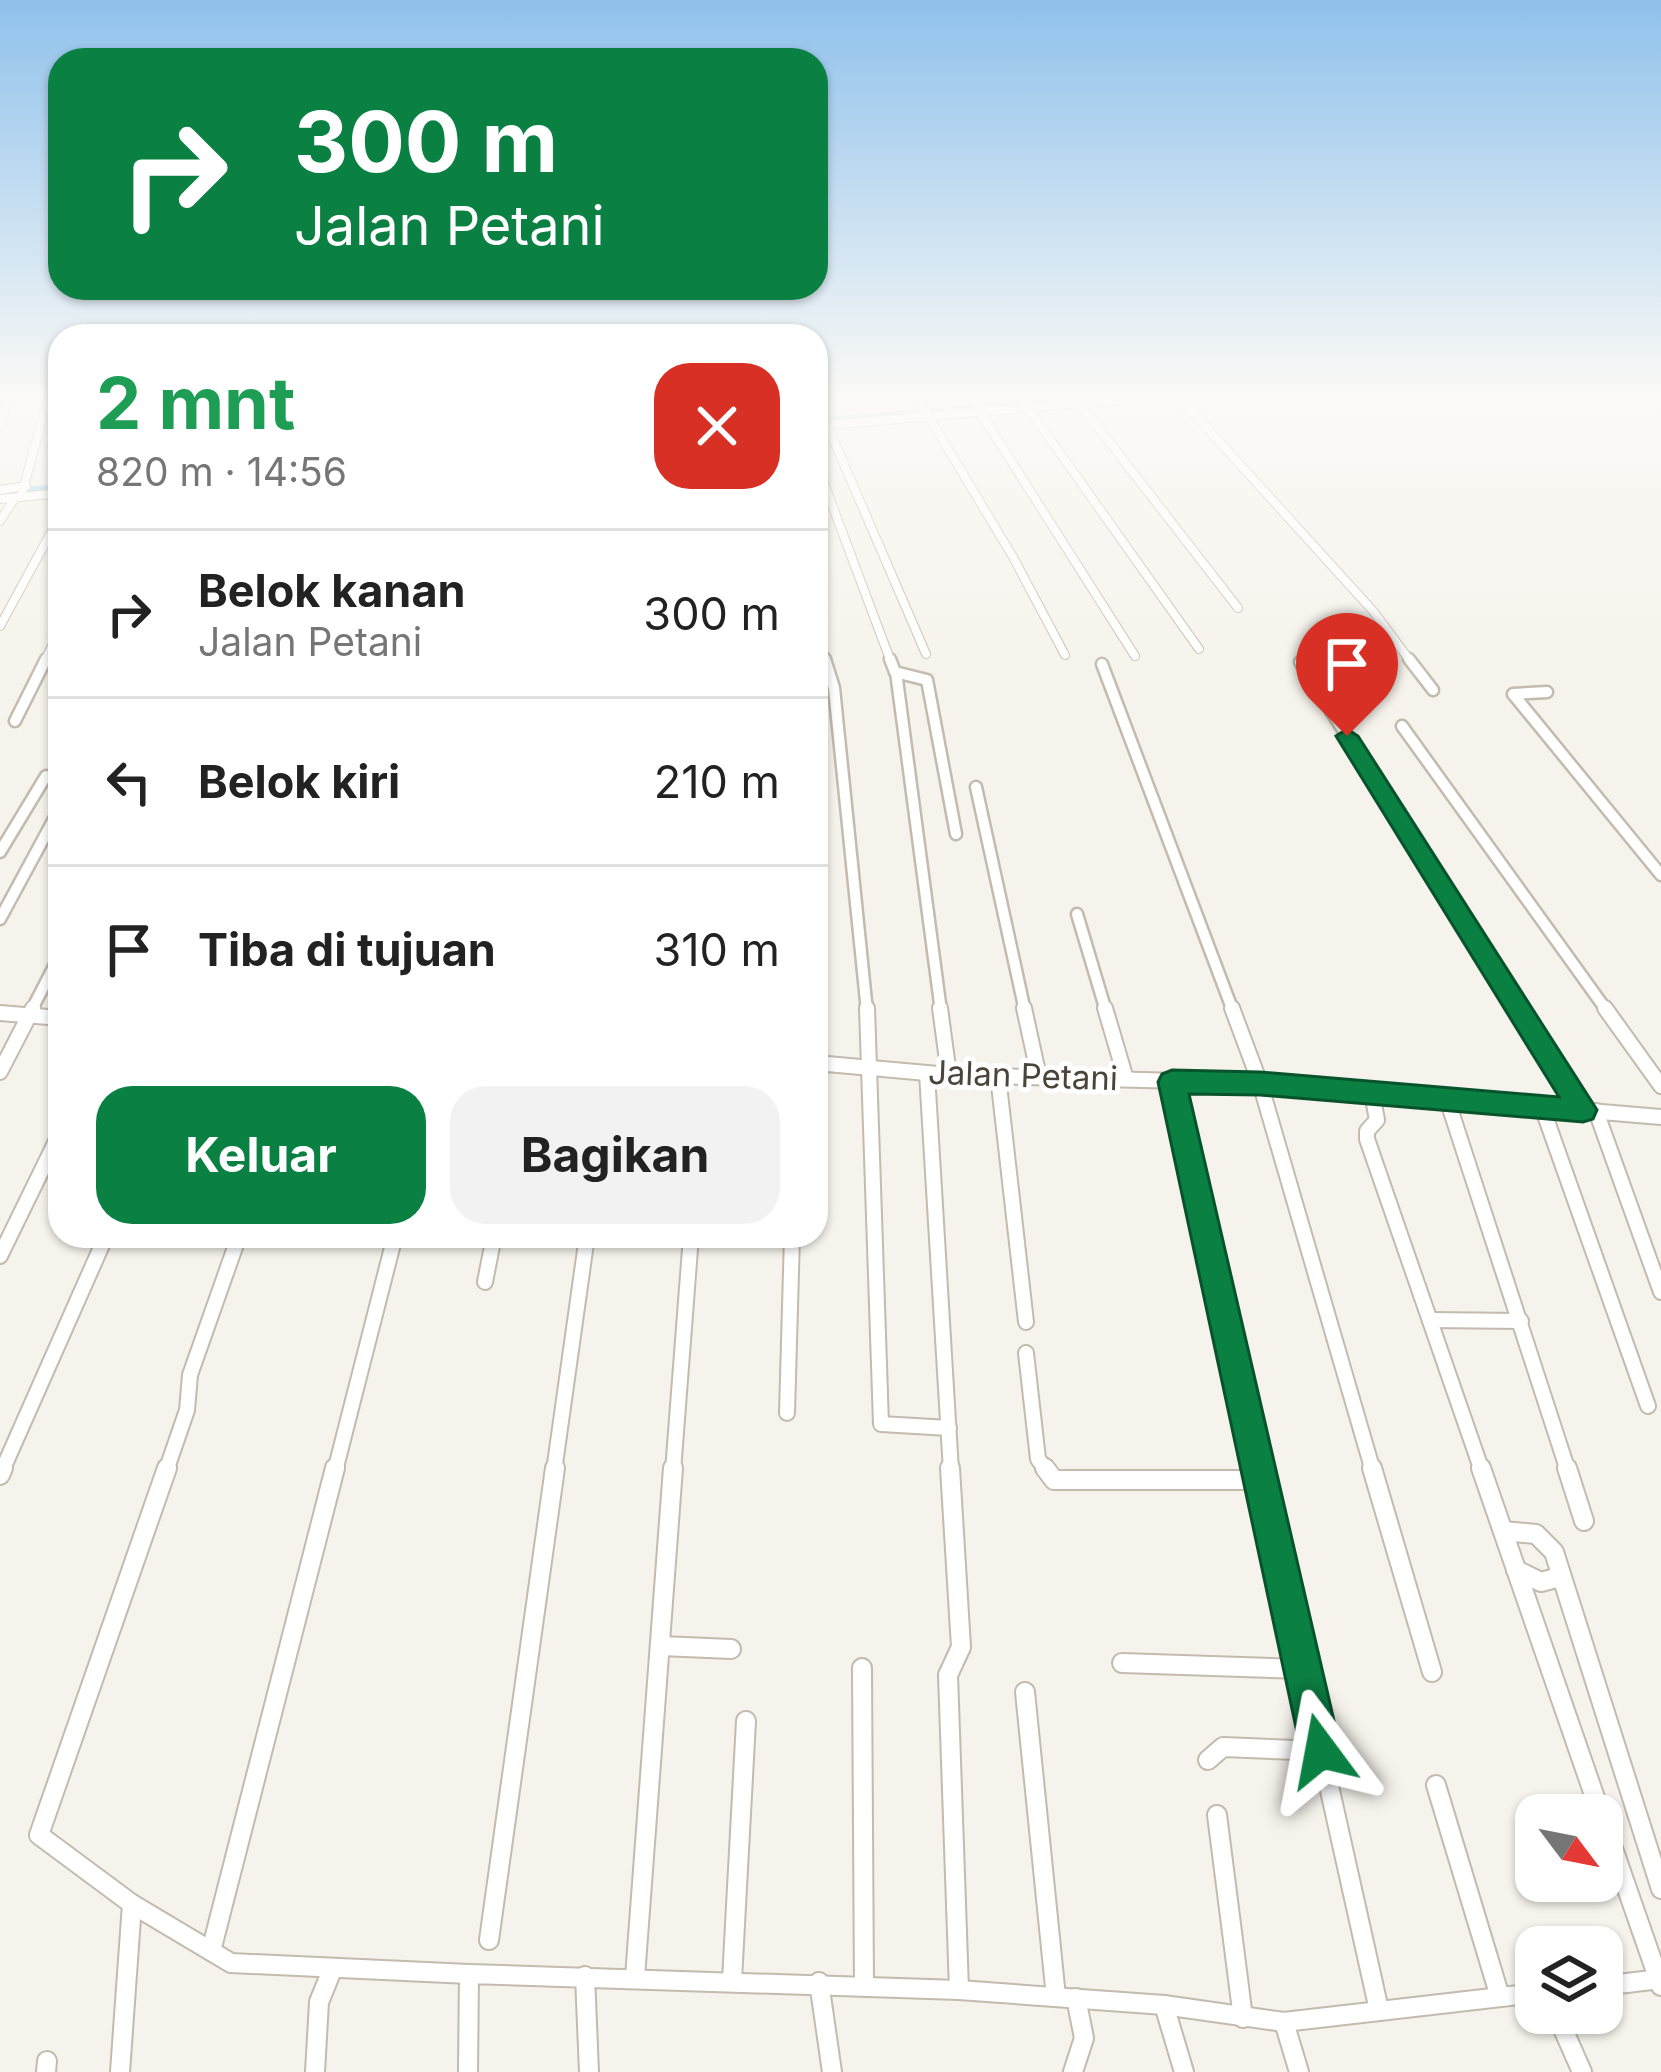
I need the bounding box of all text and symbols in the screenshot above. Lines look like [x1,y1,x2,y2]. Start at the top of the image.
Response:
text: 300 m [294,91,558,192]
icon: right [96,96,252,252]
text: Jalan Petani [294,193,605,258]
text: 2 mnt [96,359,295,446]
button: close [654,363,780,489]
text: 820 m · 14:56 [96,448,347,495]
text: Belok kanan [198,563,466,618]
icon: right [96,581,162,647]
text: 300 m [643,586,780,641]
pin [1296,613,1398,736]
text: Jalan Petani [198,618,422,665]
icon: arrive [1314,631,1380,697]
icon: left [96,749,162,815]
text: Belok kiri [198,754,400,809]
text: 210 m [654,754,780,809]
icon: arrive [96,917,162,983]
text: Tiba di tujuan [198,922,496,977]
text: 310 m [653,922,780,977]
street label: Jalan Petani [927,1052,1119,1098]
button: Keluar [96,1086,426,1224]
button: Bagikan [450,1086,780,1224]
position arrow [1258,1688,1384,1814]
north arrow [1515,1794,1623,1902]
map controls [1515,1794,1623,2034]
button: layers [1515,1926,1623,2034]

